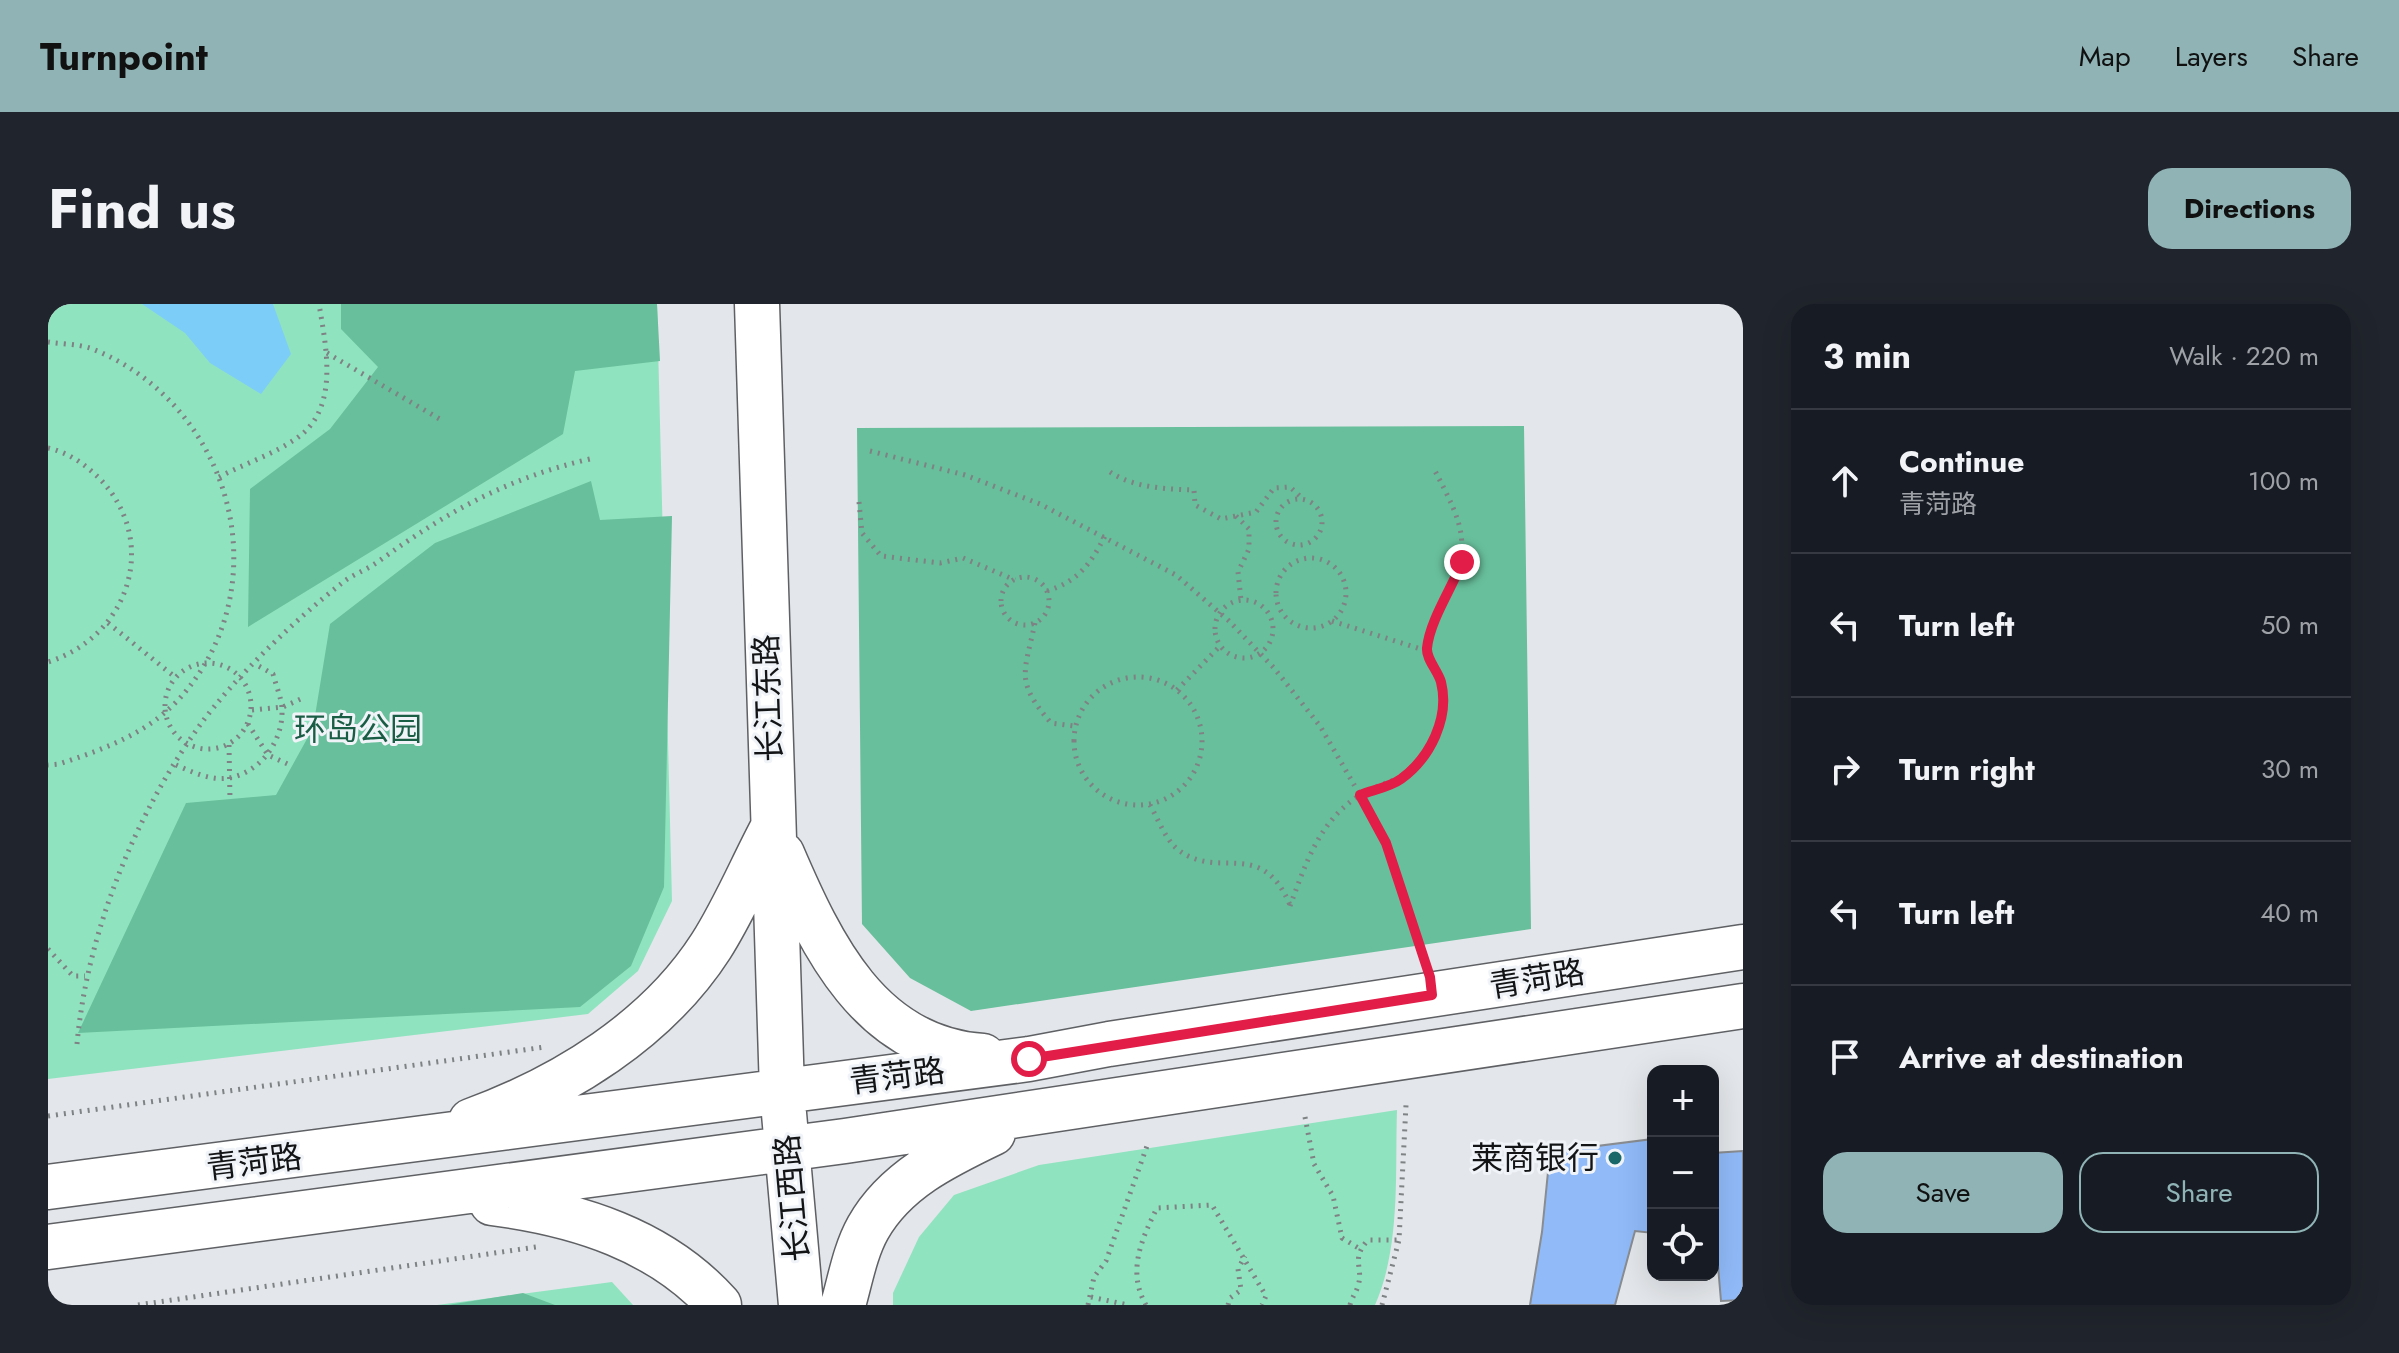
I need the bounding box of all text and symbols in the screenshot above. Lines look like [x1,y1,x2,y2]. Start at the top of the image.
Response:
text: Turnpoint [40,29,208,84]
text: Map [2079,36,2131,77]
text: Layers [2175,36,2248,77]
text: Share [2292,36,2359,77]
text: Find us [48,168,236,249]
button: Directions [2148,168,2351,249]
text: 3 min [1823,332,1911,381]
text: Walk · 220 m [2169,337,2319,375]
text: Continue [1899,440,2025,483]
icon: ahead [1823,459,1867,503]
text: 100 m [2248,462,2319,500]
text: 青菏路 [1899,485,1977,523]
route end [1444,544,1480,580]
icon: left [1823,603,1867,647]
text: Turn left [1899,604,2014,647]
text: 50 m [2261,606,2319,644]
street label: 长江东路 [743,633,793,763]
park label: 环岛公园 [294,706,422,752]
icon: right [1823,747,1867,791]
text: Turn right [1899,748,2035,791]
text: 30 m [2261,750,2319,788]
icon: left [1823,891,1867,935]
text: Turn left [1899,892,2014,935]
text: 40 m [2260,894,2319,932]
street label: 青菏路 [1486,949,1588,1009]
icon: arrive [1823,1035,1867,1079]
text: Arrive at destination [1899,1036,2184,1079]
route start [1011,1041,1047,1077]
street label: 青菏路 [847,1047,947,1105]
map controls [1647,1065,1719,1281]
button: + [1647,1065,1719,1137]
street label: 长江西路 [764,1132,820,1264]
street label: 青菏路 [204,1133,304,1191]
place label: 莱商银行 [1471,1135,1599,1181]
button: − [1647,1137,1719,1209]
marker: 莱商银行 [1606,1149,1624,1167]
button: Save [1823,1152,2063,1233]
button: Share [2079,1152,2319,1233]
button: locate [1647,1209,1719,1281]

